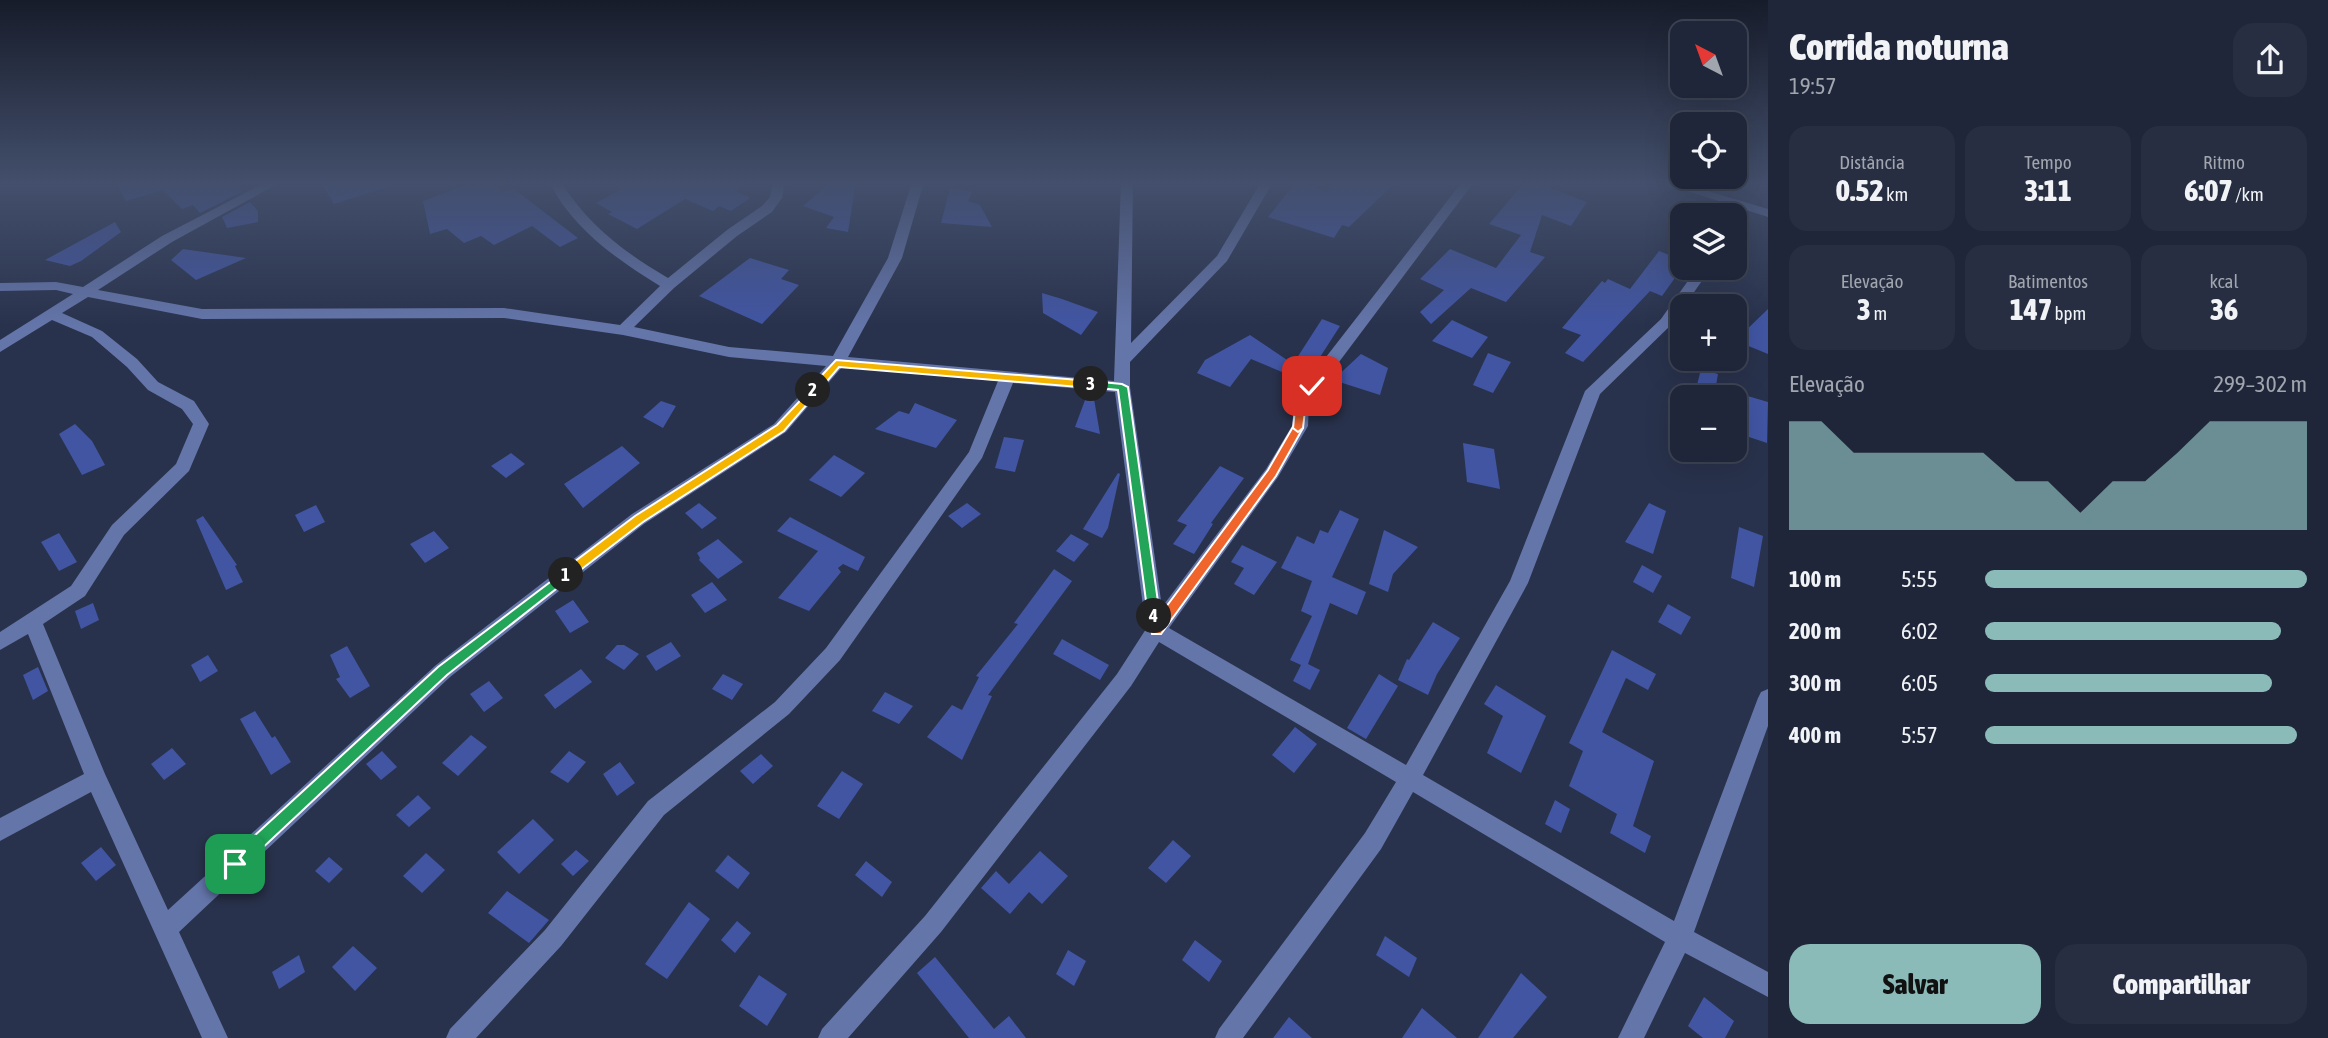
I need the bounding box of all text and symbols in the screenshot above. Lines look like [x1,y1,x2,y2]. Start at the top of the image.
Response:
north arrow [1670,21,1746,98]
map controls [1670,21,1747,462]
button: share [2233,23,2307,97]
text: Corrida noturna [1789,25,2009,68]
text: 19:57 [1789,73,1836,99]
button: locate [1670,112,1747,189]
text: Distância [1839,151,1905,173]
text: Tempo [2024,151,2072,173]
text: Ritmo [2203,151,2245,173]
text: 0.52 [1836,173,1883,207]
text: 3:11 [2024,173,2072,207]
text: 6:07 [2184,173,2233,207]
text: km [1883,183,1908,205]
text: /km [2233,183,2264,205]
button: layers [1670,203,1747,280]
text: Elevação [1841,270,1903,292]
text: Batimentos [2008,270,2088,292]
text: kcal [2210,270,2238,292]
text: 3 [1857,292,1871,326]
text: 147 [2010,292,2052,326]
text: 36 [2210,292,2238,326]
button: + [1670,294,1747,371]
text: m [1871,302,1887,324]
text: bpm [2052,302,2086,324]
pin [1282,356,1342,416]
pin: 3 [1074,366,1108,402]
icon: check [1293,367,1331,405]
text: Elevação [1789,371,1865,397]
text: 299–302 m [2213,371,2307,397]
pin: 2 [796,372,830,408]
text: 3 [1086,372,1095,394]
text: 2 [808,378,817,400]
button: − [1670,385,1747,462]
pin: 1 [548,558,584,592]
text: 1 [561,563,570,585]
text: 100 m [1789,566,1841,592]
text: 5:55 [1901,566,1938,592]
pin: 4 [1136,598,1172,634]
text: 4 [1149,604,1158,626]
text: 200 m [1789,618,1841,644]
text: 6:02 [1901,618,1938,644]
text: 300 m [1789,670,1841,696]
text: 6:05 [1901,670,1938,696]
text: 400 m [1789,722,1841,748]
text: 5:57 [1901,722,1938,748]
pin [205,834,265,894]
icon: arrive [216,845,254,883]
button: Salvar [1789,944,2041,1024]
button: Compartilhar [2055,944,2307,1024]

